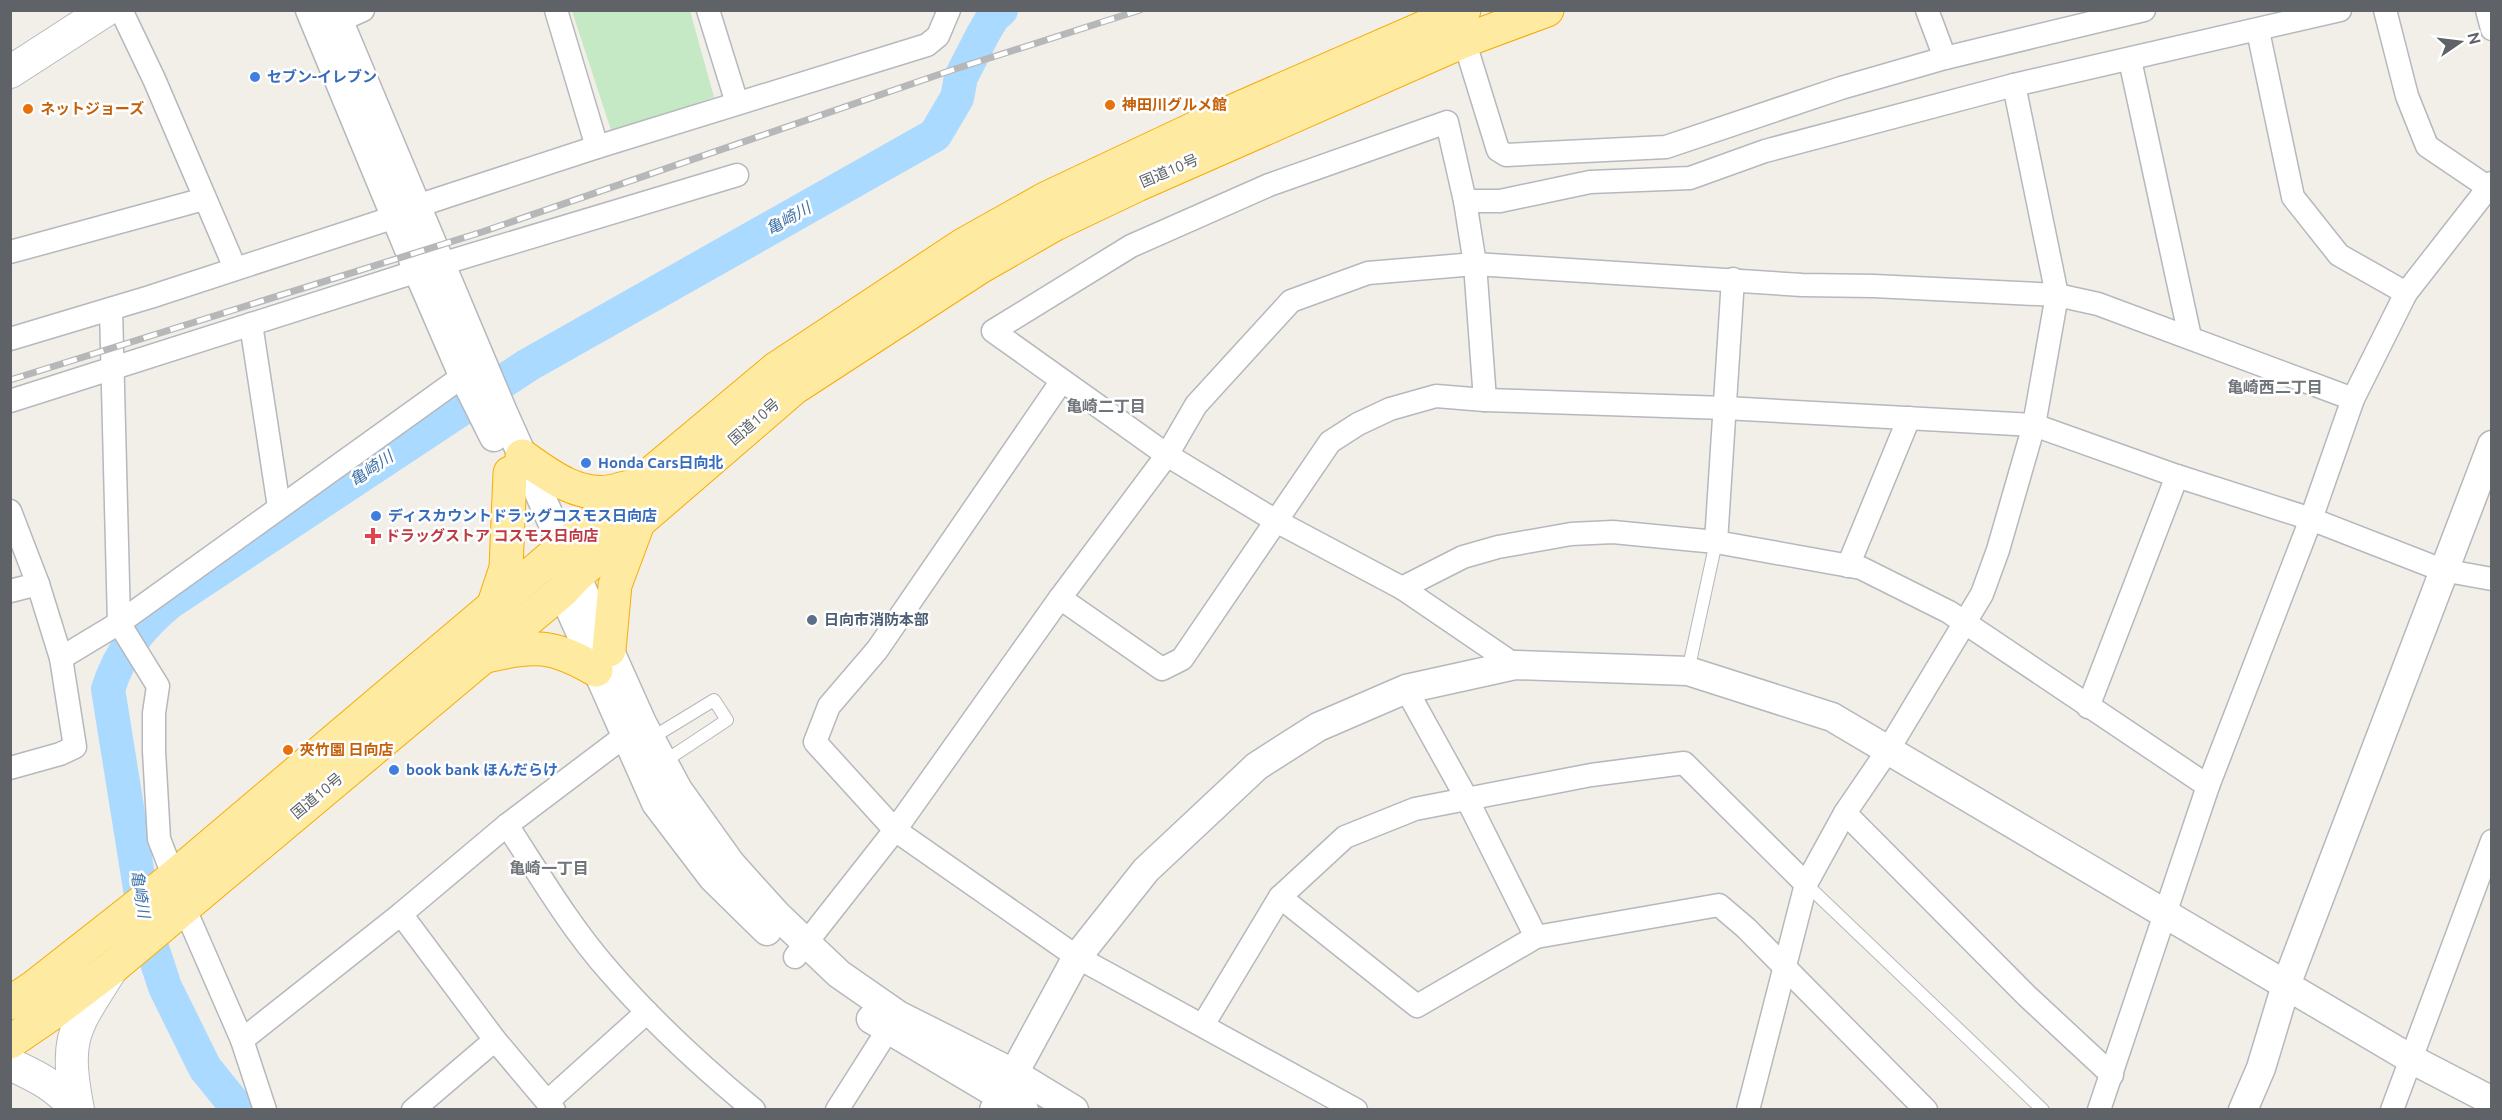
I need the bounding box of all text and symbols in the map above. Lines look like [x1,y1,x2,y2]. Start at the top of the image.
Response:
north arrow [2430,12,2490,72]
text: N [2464,30,2485,46]
place label: セブン-イレブン [267,68,377,85]
marker: セブン-イレブン [248,70,262,84]
place label: 神田川グルメ館 [1121,96,1227,113]
marker: 神田川グルメ館 [1103,98,1117,112]
place label: ネットジョーズ [40,100,144,117]
marker: ネットジョーズ [21,102,35,116]
street label: 国道10号 [1137,151,1201,190]
water label: 亀崎川 [763,198,815,238]
district label: 亀崎西二丁目 [2227,378,2323,396]
street label: 国道10号 [725,395,783,448]
district label: 亀崎二丁目 [1066,397,1146,415]
water label: 亀崎川 [346,446,398,489]
place label: Honda Cars日向北 [598,454,723,471]
marker: Honda Cars日向北 [579,456,593,470]
place label: ディスカウントドラッグコスモス日向店 [388,507,657,524]
marker: ディスカウントドラッグコスモス日向店 [369,509,383,523]
place label: ドラッグストア コスモス日向店 [385,527,599,544]
marker: ドラッグストア コスモス日向店 [366,529,380,543]
place label: 日向市消防本部 [824,611,929,628]
marker: 日向市消防本部 [805,613,819,627]
place label: 夾竹園 日向店 [300,741,394,758]
marker: 夾竹園 日向店 [281,743,295,757]
place label: book bank ほんだらけ [406,761,558,778]
marker: book bank ほんだらけ [387,763,401,777]
street label: 国道10号 [287,769,346,822]
district label: 亀崎一丁目 [509,859,589,877]
water label: 亀崎川 [128,869,154,921]

